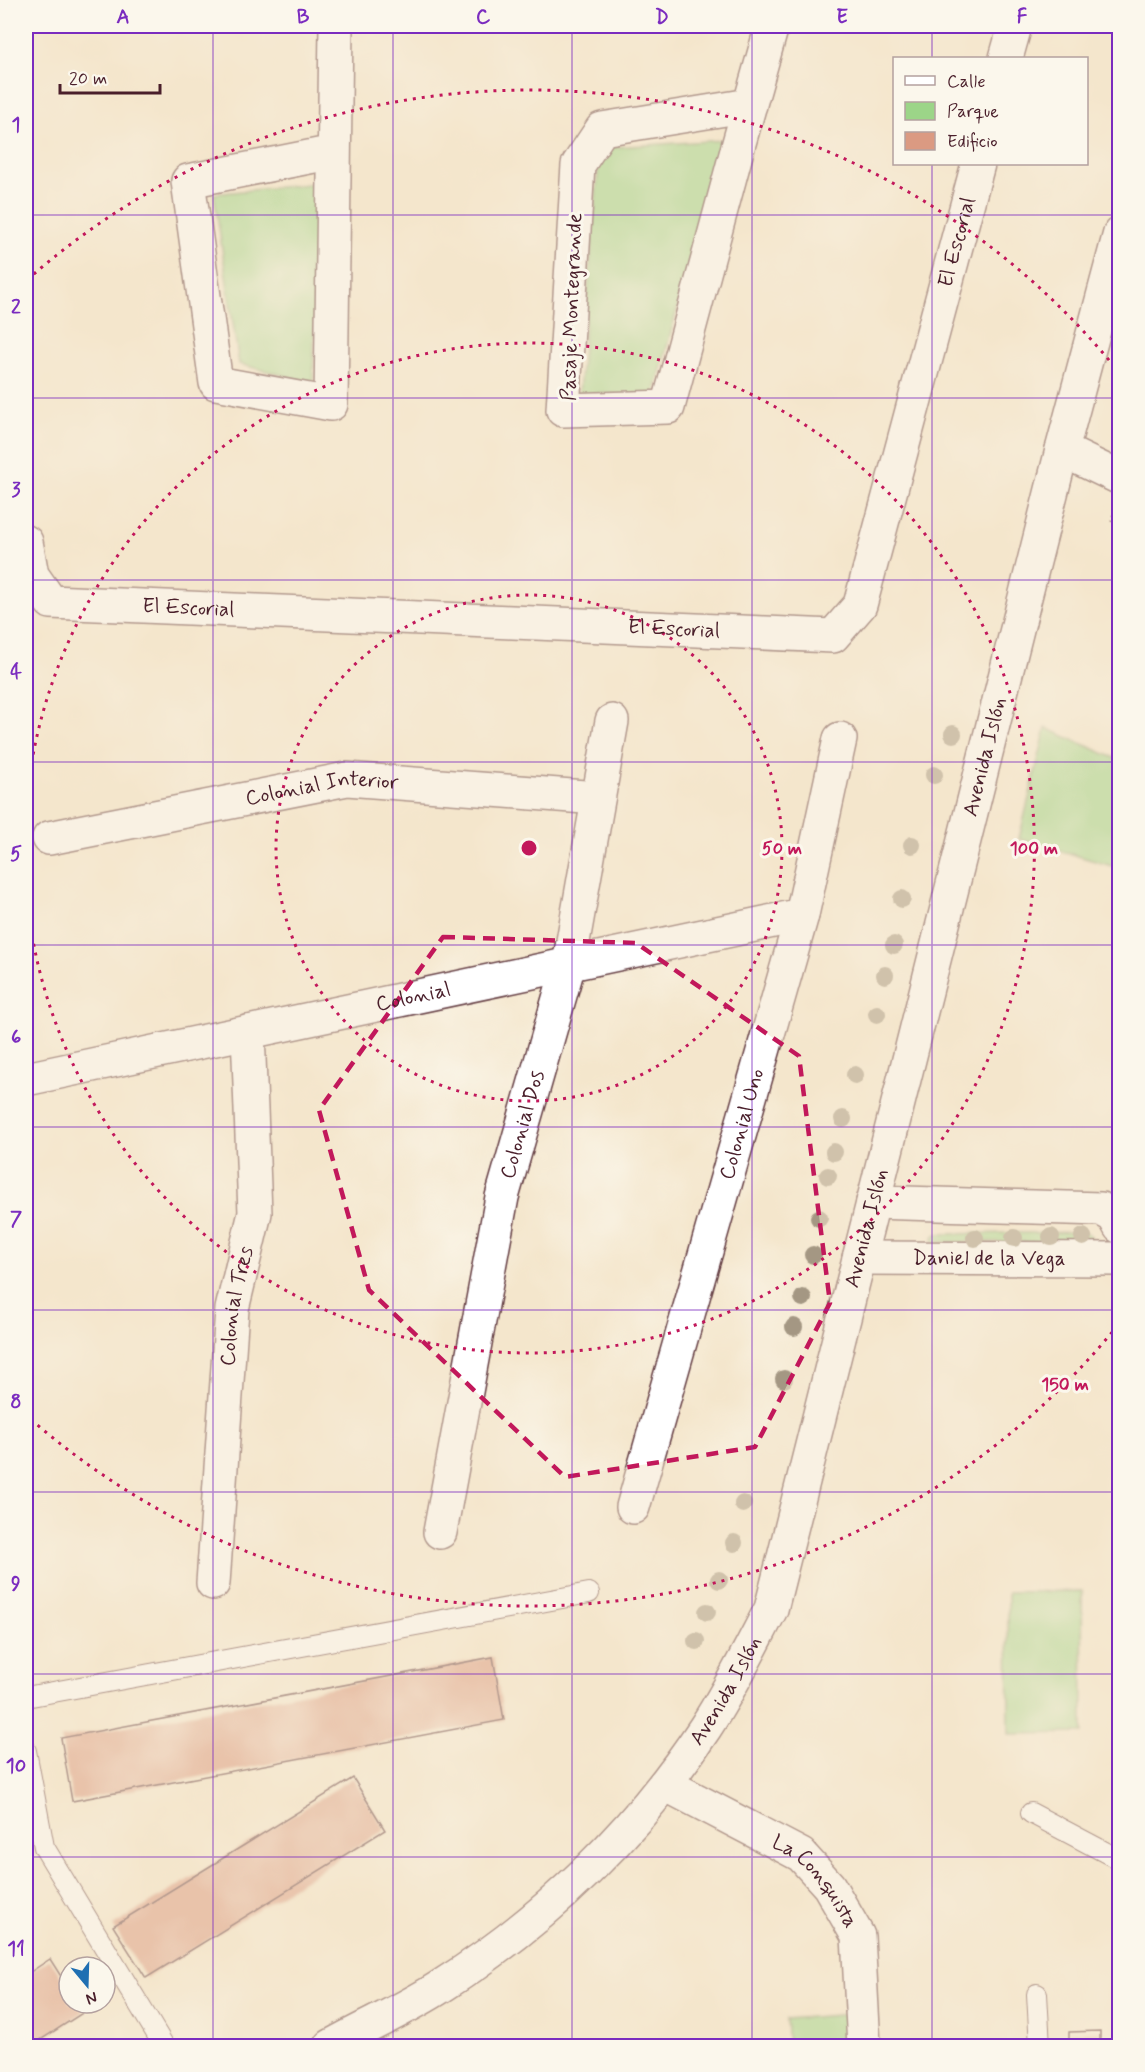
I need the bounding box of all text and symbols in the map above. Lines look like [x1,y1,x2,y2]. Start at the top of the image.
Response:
text: A [116,4,130,31]
text: B [297,4,310,31]
text: C [476,4,491,31]
text: D [655,4,669,31]
text: E [836,4,848,31]
text: F [1017,4,1028,31]
scale bar [60,57,160,95]
legend [893,57,1088,165]
text: 20 m [69,67,107,91]
text: Calle [947,70,986,94]
text: Parque [947,100,999,124]
text: 1 [12,112,20,139]
text: Edificio [947,130,998,154]
street label: El Escorial [932,194,983,290]
street label: Pasaje Montegrande [555,212,589,402]
text: 2 [11,294,21,321]
text: 3 [11,477,21,504]
street label: El Escorial [142,592,235,624]
street label: El Escorial [627,613,721,645]
text: 4 [10,659,22,686]
street label: Avenida Islón [957,694,1013,819]
street label: Colonial Interior [243,765,400,813]
text: 50 m [762,837,802,861]
text: 100 m [1010,837,1058,861]
centre of rings [519,838,539,858]
text: 5 [10,841,22,868]
street label: Colonial [373,976,453,1019]
text: 6 [11,1024,21,1051]
street label: Colonial Uno [713,1066,771,1183]
street label: Colonial Dos [494,1067,552,1182]
street label: Avenida Islón [838,1166,895,1291]
text: 7 [10,1206,22,1233]
street label: Colonial Tres [214,1244,260,1367]
street label: Daniel de la Vega [912,1244,1066,1273]
text: 150 m [1041,1373,1089,1397]
text: 8 [10,1389,22,1416]
text: 9 [11,1571,21,1598]
street label: Avenida Islón [683,1631,768,1751]
text: 10 [6,1753,26,1780]
street label: La Conquista [767,1828,864,1933]
text: 11 [7,1936,25,1963]
north arrow [57,1955,117,2015]
text: N [83,1986,100,2009]

